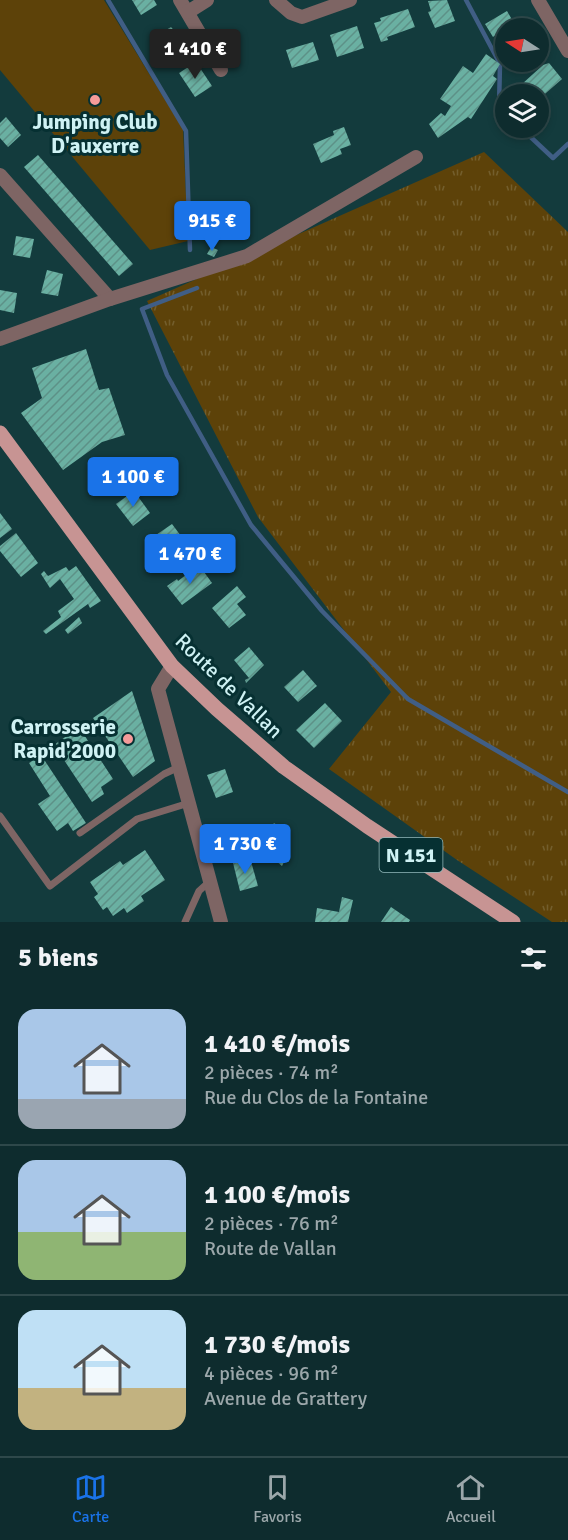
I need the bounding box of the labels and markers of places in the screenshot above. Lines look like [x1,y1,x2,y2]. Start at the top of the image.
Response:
pin: 1 410 € [140,29,250,80]
marker: Jumping Club D'auxerre [88,93,102,107]
place label: Jumping Club D'auxerre [32,109,158,159]
pin: 915 € [170,201,254,252]
pin: 1 100 € [78,457,188,508]
pin: 1 470 € [135,534,245,585]
place label: Carrosserie Rapid'2000 [11,714,116,764]
marker: Carrosserie Rapid'2000 [121,732,135,746]
pin: 1 730 € [190,824,300,875]

